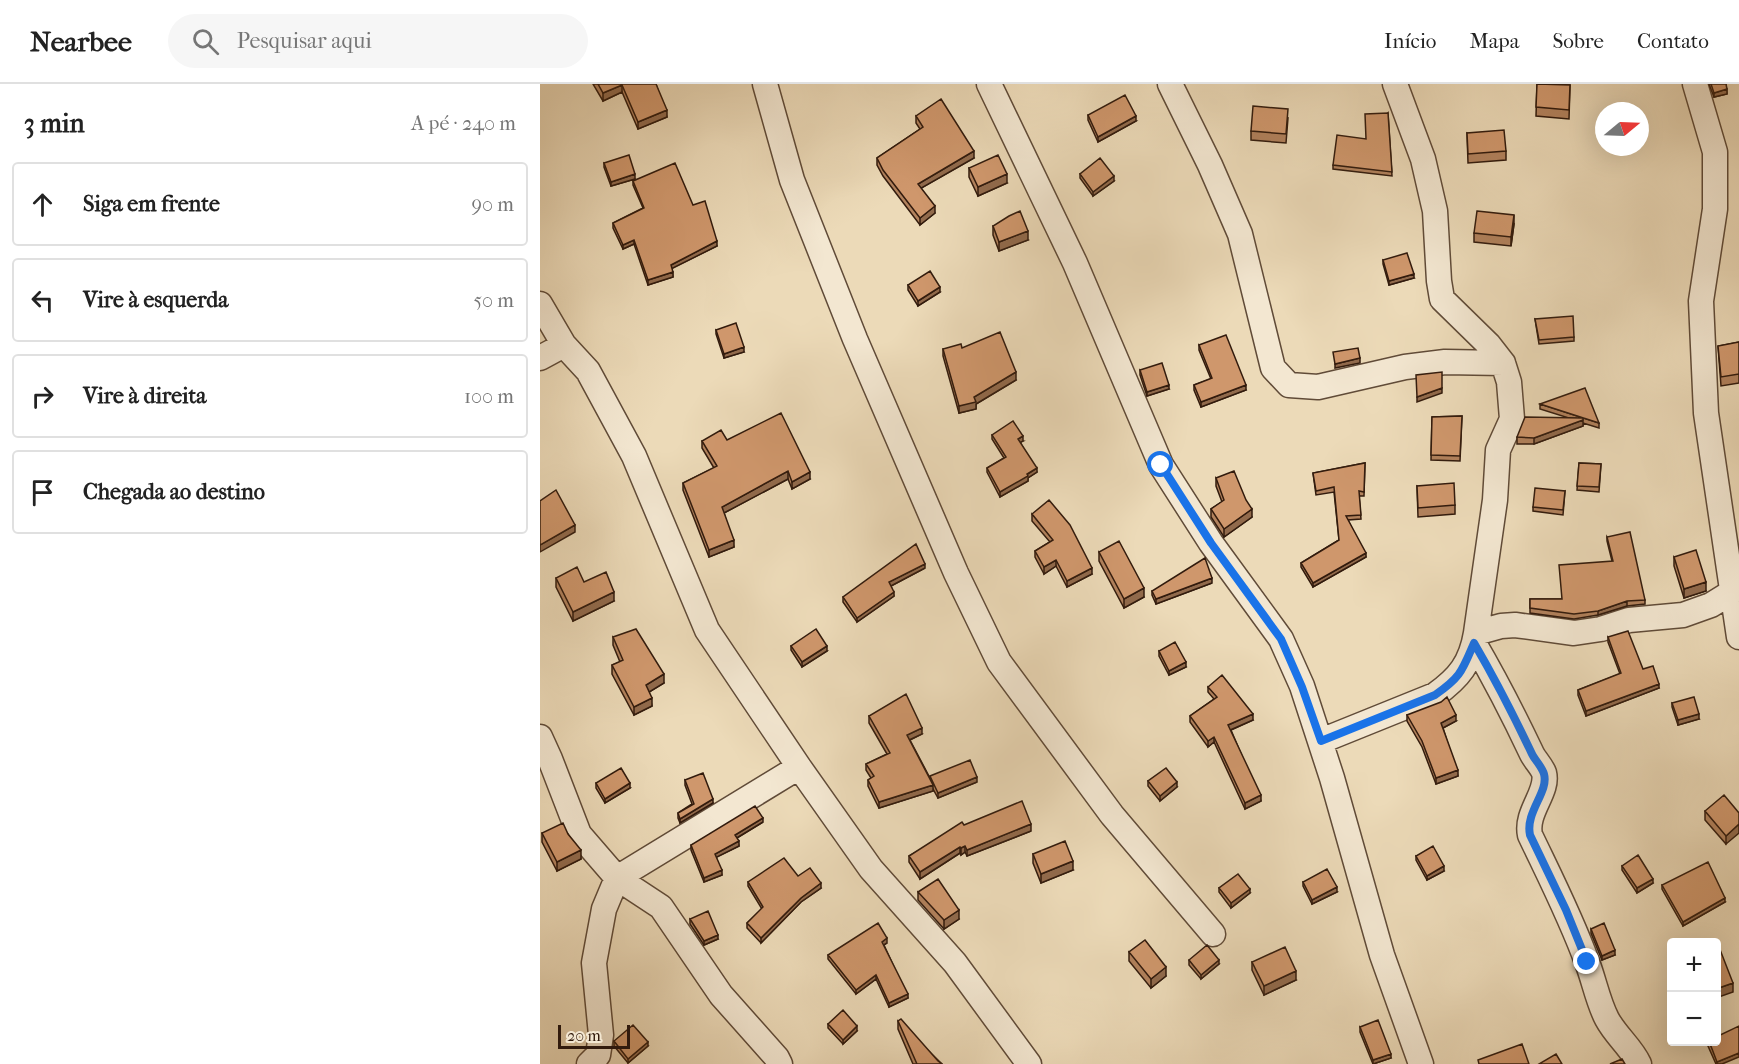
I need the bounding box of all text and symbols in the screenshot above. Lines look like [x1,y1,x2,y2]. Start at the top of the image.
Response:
search box [168,14,588,68]
text: Nearbee [30,25,132,58]
icon: search [189,25,222,58]
text: Pesquisar aqui [237,28,372,54]
text: Início [1384,29,1436,53]
text: Mapa [1469,29,1519,53]
text: Sobre [1552,29,1604,53]
text: Contato [1637,29,1709,53]
north arrow [1595,102,1649,156]
text: 3 min [24,108,85,139]
text: A pé · 240 m [411,112,516,135]
icon: ahead [26,188,59,221]
text: Siga em frente [83,191,220,217]
text: 90 m [472,193,514,216]
icon: left [26,284,59,317]
text: Vire à esquerda [83,287,228,313]
text: 50 m [473,289,514,312]
icon: right [26,380,59,413]
text: Vire à direita [83,383,206,409]
text: 100 m [464,385,514,408]
route start [1147,451,1173,477]
icon: arrive [26,476,59,509]
text: Chegada ao destino [83,479,265,505]
map controls [1667,938,1721,1046]
button: + [1667,938,1721,992]
route end [1573,948,1599,974]
button: − [1667,992,1721,1046]
scale bar [558,1022,630,1050]
text: 20 m [567,1026,601,1045]

